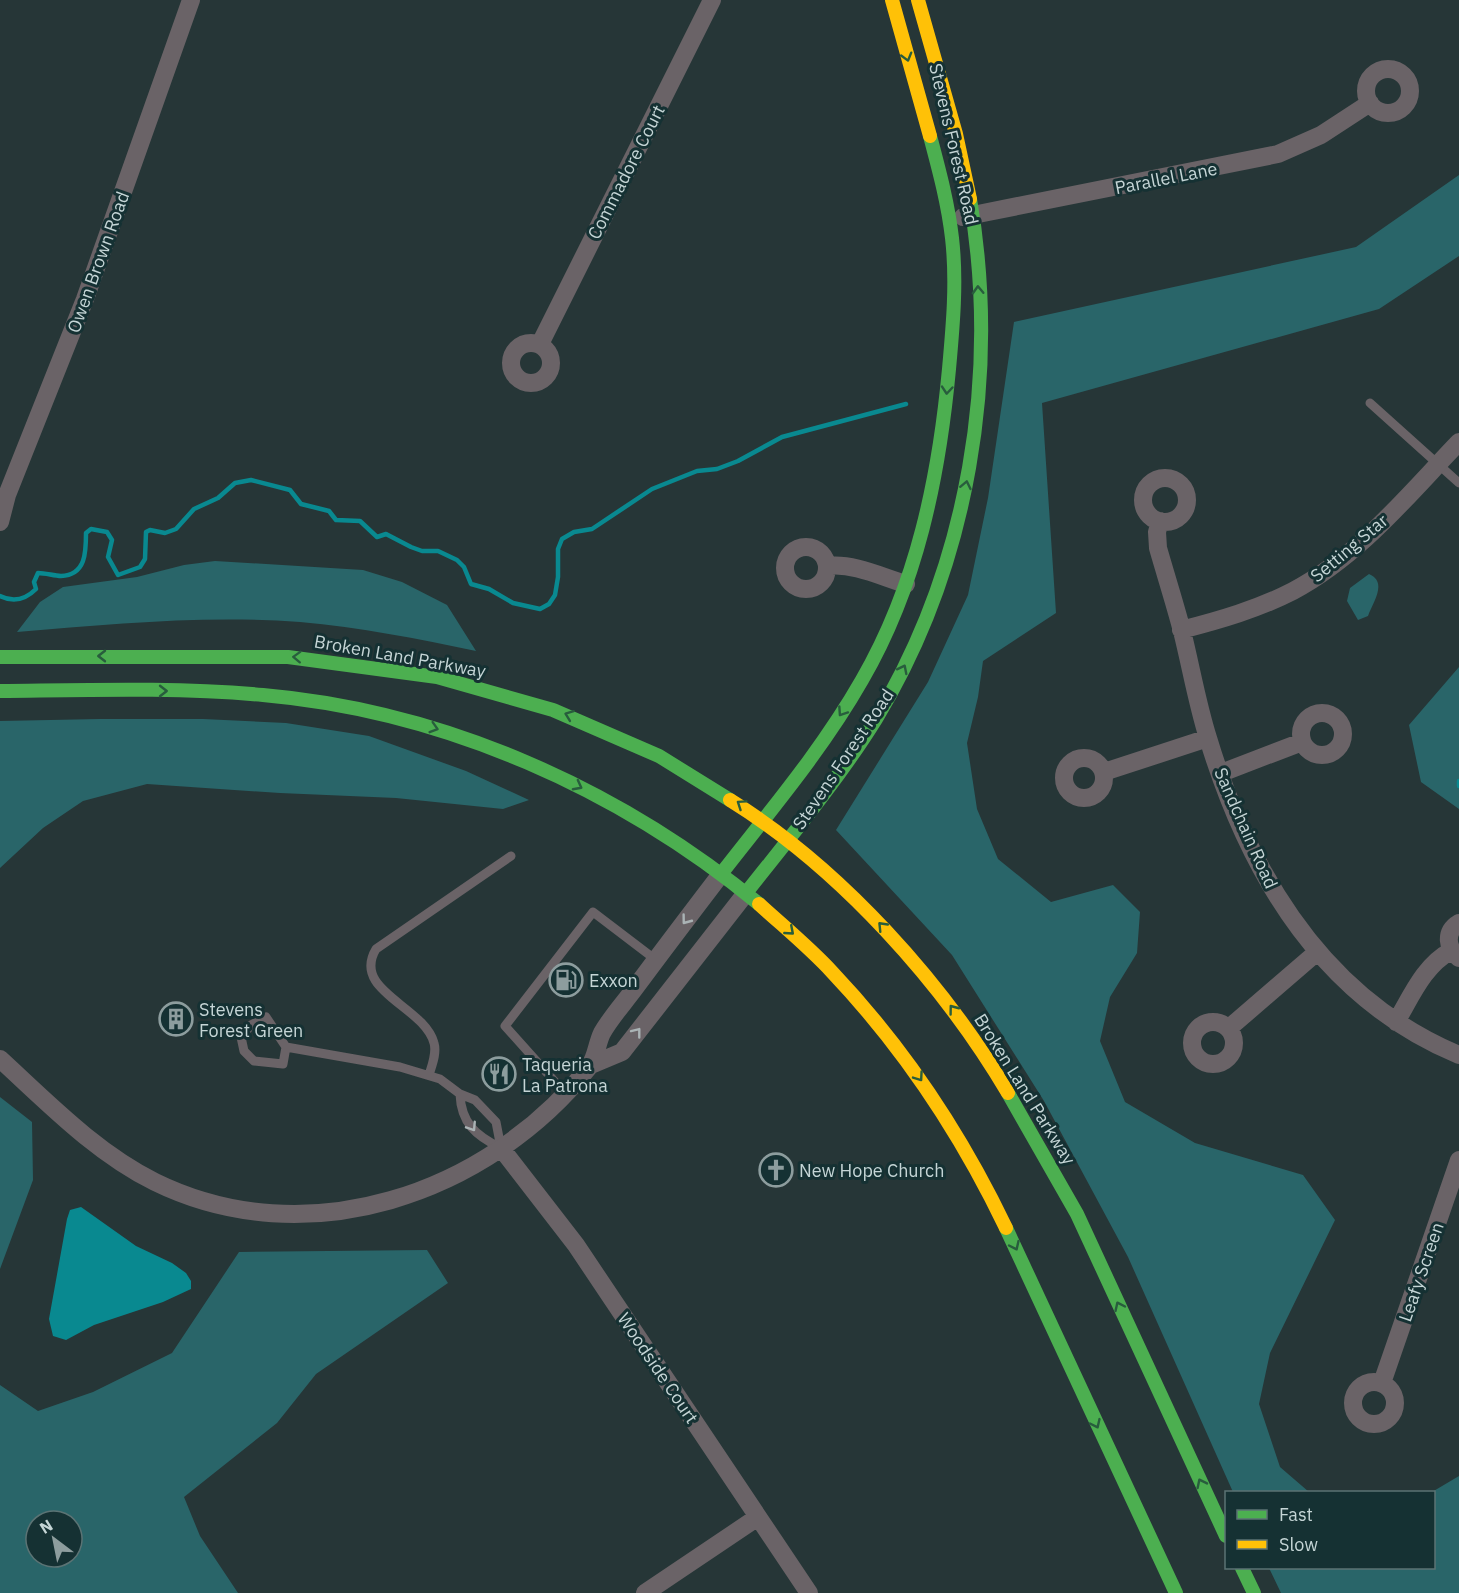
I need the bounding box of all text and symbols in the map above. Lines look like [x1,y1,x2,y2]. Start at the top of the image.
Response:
one-way arrow [900,51,912,61]
street label: Stevens Forest Road [924,61,984,227]
street label: Commadore Court [582,101,670,243]
street label: Parallel Lane [1113,157,1219,199]
street label: Owen Brown Road [62,188,134,336]
one-way arrow [972,286,985,295]
one-way arrow [941,386,954,395]
one-way arrow [959,480,972,490]
street label: Setting Star [1305,509,1393,587]
street label: Broken Land Parkway [312,630,488,682]
one-way arrow [97,650,106,662]
one-way arrow [292,651,301,664]
one-way arrow [896,664,907,675]
street label: Stevens Forest Road [787,684,899,834]
one-way arrow [159,685,168,697]
one-way arrow [839,705,850,716]
one-way arrow [564,710,574,723]
one-way arrow [428,721,439,733]
street label: Sandchain Road [1209,764,1283,892]
one-way arrow [572,779,583,790]
one-way arrow [737,801,748,812]
one-way arrow [682,914,693,925]
one-way arrow [878,922,889,933]
one-way arrow [783,924,794,935]
fuel station icon: Exxon [548,962,584,998]
place label: Exxon [589,969,638,992]
place label: Stevens Forest Green [199,998,303,1042]
building icon: Stevens Forest Green [158,1001,194,1037]
one-way arrow [949,1004,960,1015]
street label: Broken Land Parkway [969,1009,1081,1169]
one-way arrow [630,1028,641,1039]
place label: Taqueria La Patrona [522,1053,608,1097]
restaurant icon: Taqueria La Patrona [481,1056,517,1092]
one-way arrow [912,1070,923,1081]
one-way arrow [465,1120,476,1131]
church icon: New Hope Church [758,1152,794,1188]
place label: New Hope Church [799,1159,944,1182]
street label: Leafy Screen [1393,1219,1449,1325]
one-way arrow [1008,1240,1020,1251]
one-way arrow [1115,1302,1127,1313]
street label: Woodside Court [612,1308,704,1428]
one-way arrow [1089,1417,1101,1428]
one-way arrow [1197,1479,1209,1490]
legend [1225,1491,1435,1569]
text: Fast [1279,1503,1313,1526]
north arrow [24,1509,84,1569]
text: N [36,1515,56,1538]
text: Slow [1279,1533,1318,1556]

